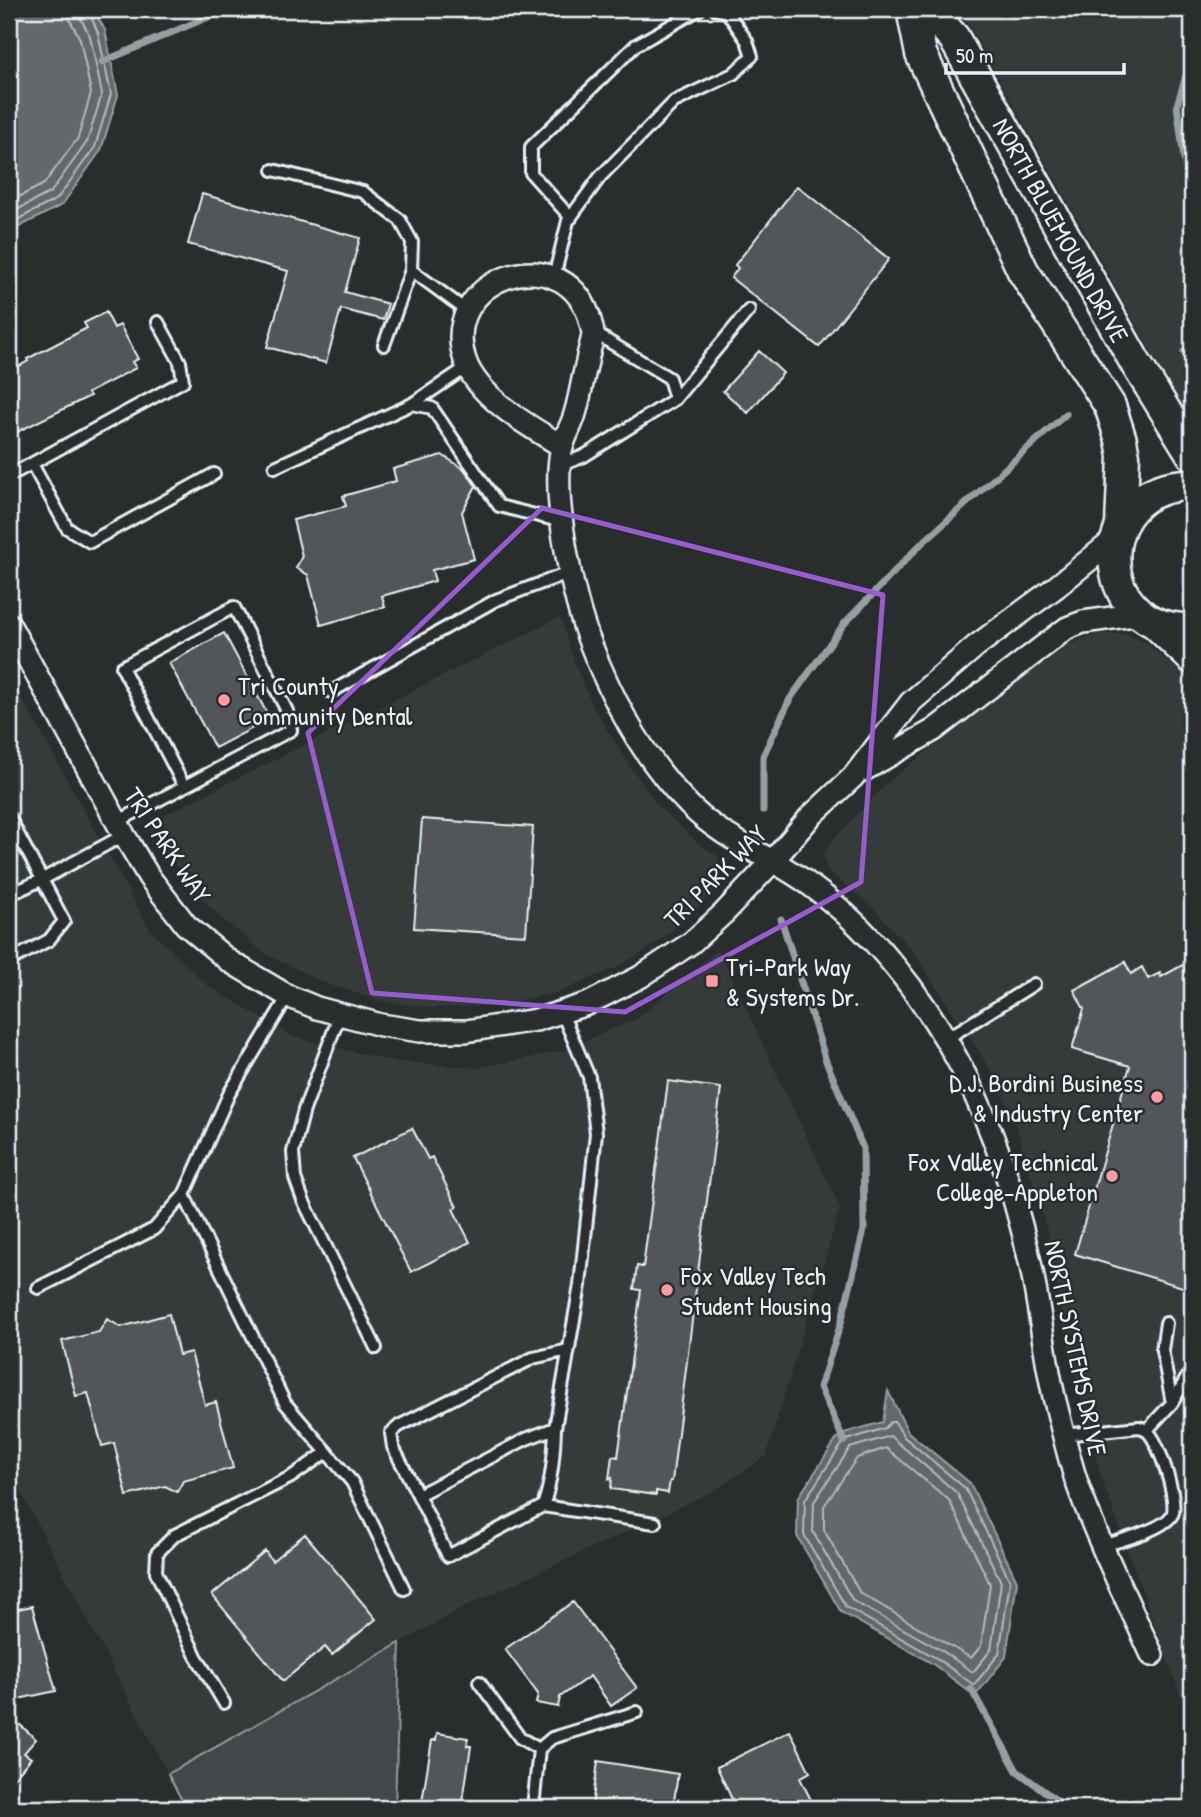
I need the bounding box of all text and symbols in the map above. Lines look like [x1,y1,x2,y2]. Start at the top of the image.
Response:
scale bar [946,32,1124,76]
text: 50 m [956,41,993,70]
street label: NORTH BLUEMOUND DRIVE [985,111,1138,349]
place label: Tri County Community Dental [238,668,413,733]
marker: Tri County Community Dental [216,692,232,708]
street label: TRI PARK WAY [116,780,220,910]
street label: TRI PARK WAY [656,816,775,935]
place label: Tri-Park Way & Systems Dr. [726,949,860,1014]
marker: Tri-Park Way & Systems Dr. [704,973,720,989]
place label: D.J. Bordini Business & Industry Center [949,1065,1143,1130]
marker: D.J. Bordini Business & Industry Center [1149,1089,1165,1105]
place label: Fox Valley Technical College-Appleton [908,1144,1098,1209]
marker: Fox Valley Technical College-Appleton [1104,1168,1120,1184]
street label: NORTH SYSTEMS DRIVE [1036,1237,1116,1459]
place label: Fox Valley Tech Student Housing [680,1258,832,1323]
marker: Fox Valley Tech Student Housing [659,1282,675,1298]

